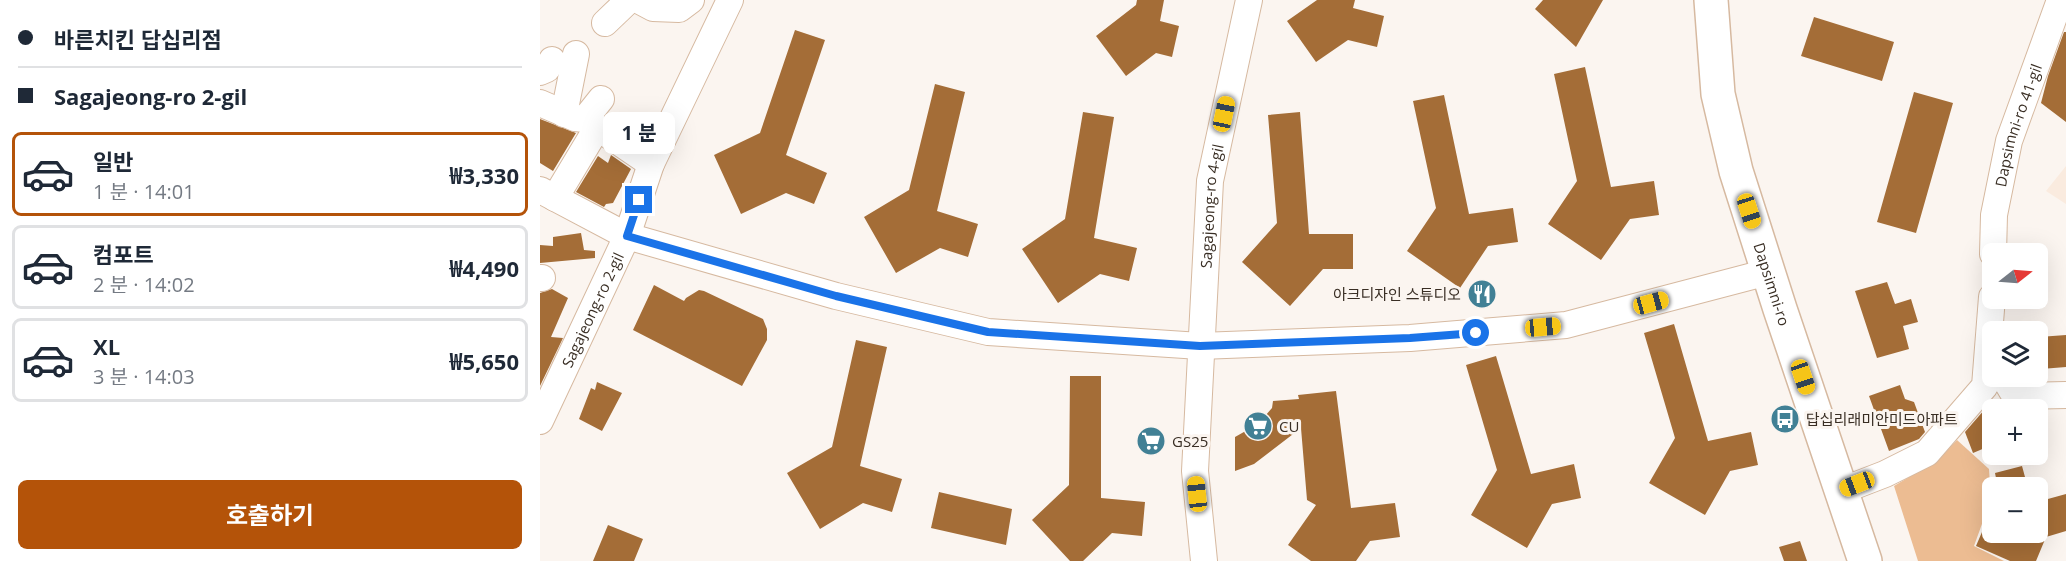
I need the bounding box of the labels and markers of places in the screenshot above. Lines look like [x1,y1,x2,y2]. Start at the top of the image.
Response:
restaurant icon: 아크디자인 스튜디오 [1466,278,1498,310]
place label: 아크디자인 스튜디오 [1333,284,1461,304]
bus stop icon: 답십리래미안미드아파트 [1769,403,1801,435]
place label: 답십리래미안미드아파트 [1806,409,1958,429]
supermarket icon: CU [1242,410,1274,442]
place label: CU [1279,416,1299,436]
supermarket icon: GS25 [1135,425,1167,457]
place label: GS25 [1172,431,1208,451]

